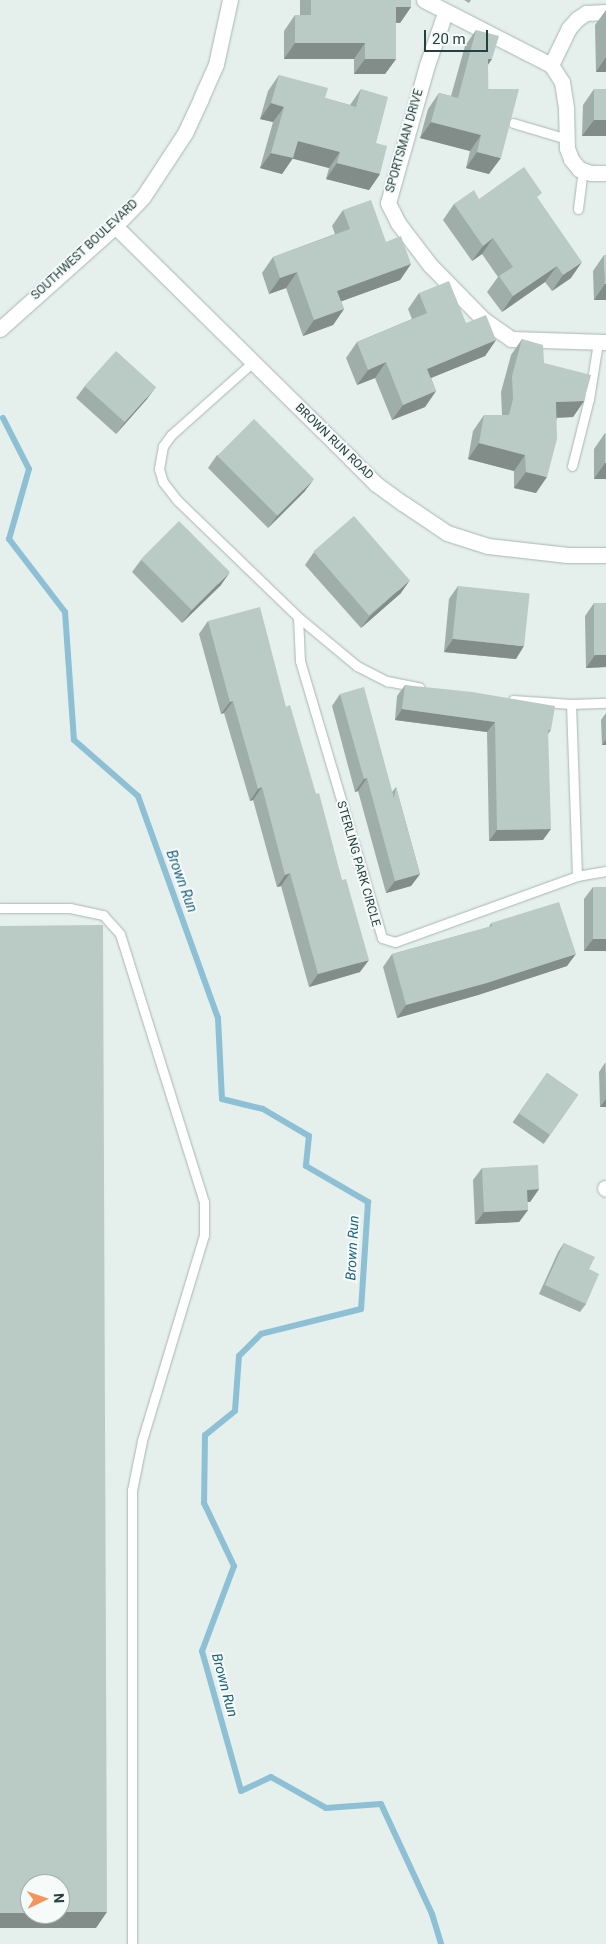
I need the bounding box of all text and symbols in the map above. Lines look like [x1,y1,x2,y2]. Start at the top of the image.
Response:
scale bar [426,20,490,52]
text: 20 m [432,30,466,48]
street label: SPORTSMAN DRIVE [383,88,427,194]
street label: SOUTHWEST BOULEVARD [29,197,141,303]
street label: BROWN RUN ROAD [292,401,376,483]
street label: STERLING PARK CIRCLE [333,800,383,928]
water label: Brown Run [163,848,201,914]
water label: Brown Run [342,1215,362,1281]
water label: Brown Run [208,1651,242,1719]
north arrow [20,1874,70,1924]
text: N [51,1893,67,1904]

